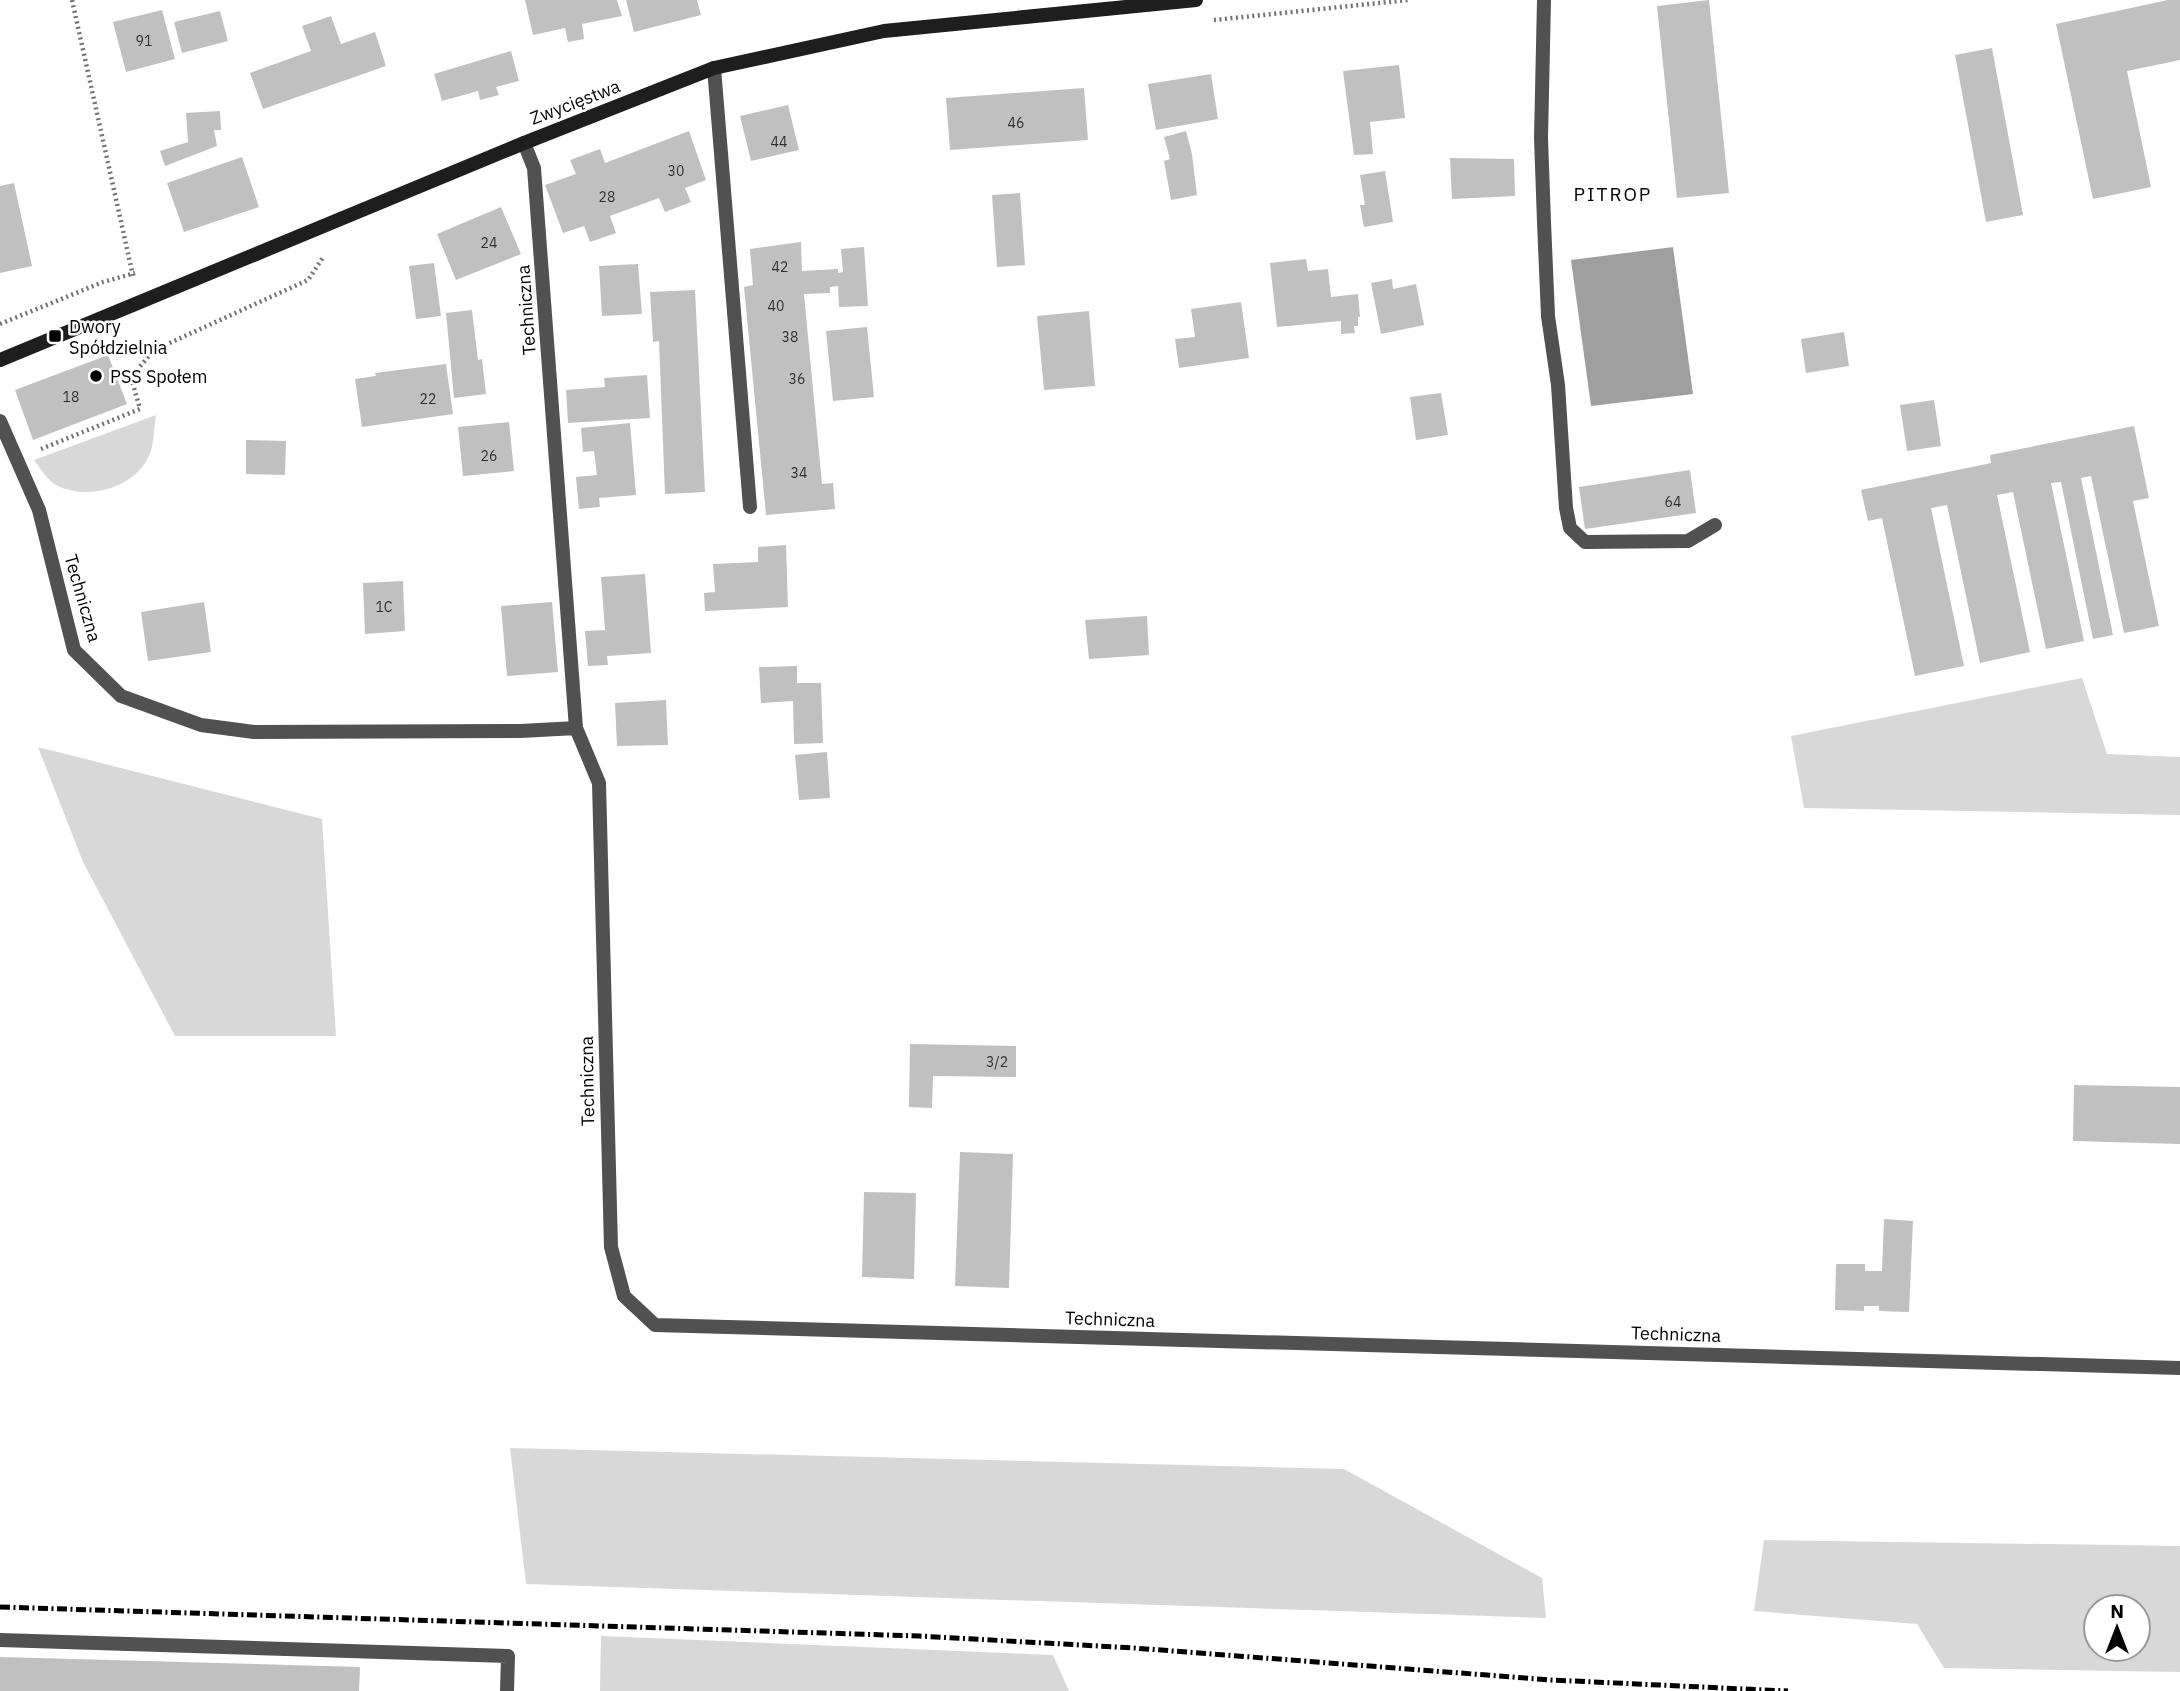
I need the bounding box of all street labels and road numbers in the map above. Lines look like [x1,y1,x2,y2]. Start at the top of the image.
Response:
street label: Zwycięstwa [527,74,624,130]
street label: Techniczna [511,264,541,356]
street label: Techniczna [60,551,107,645]
street label: Techniczna [575,1035,599,1126]
street label: Techniczna [1064,1306,1156,1332]
street label: Techniczna [1630,1321,1722,1347]

